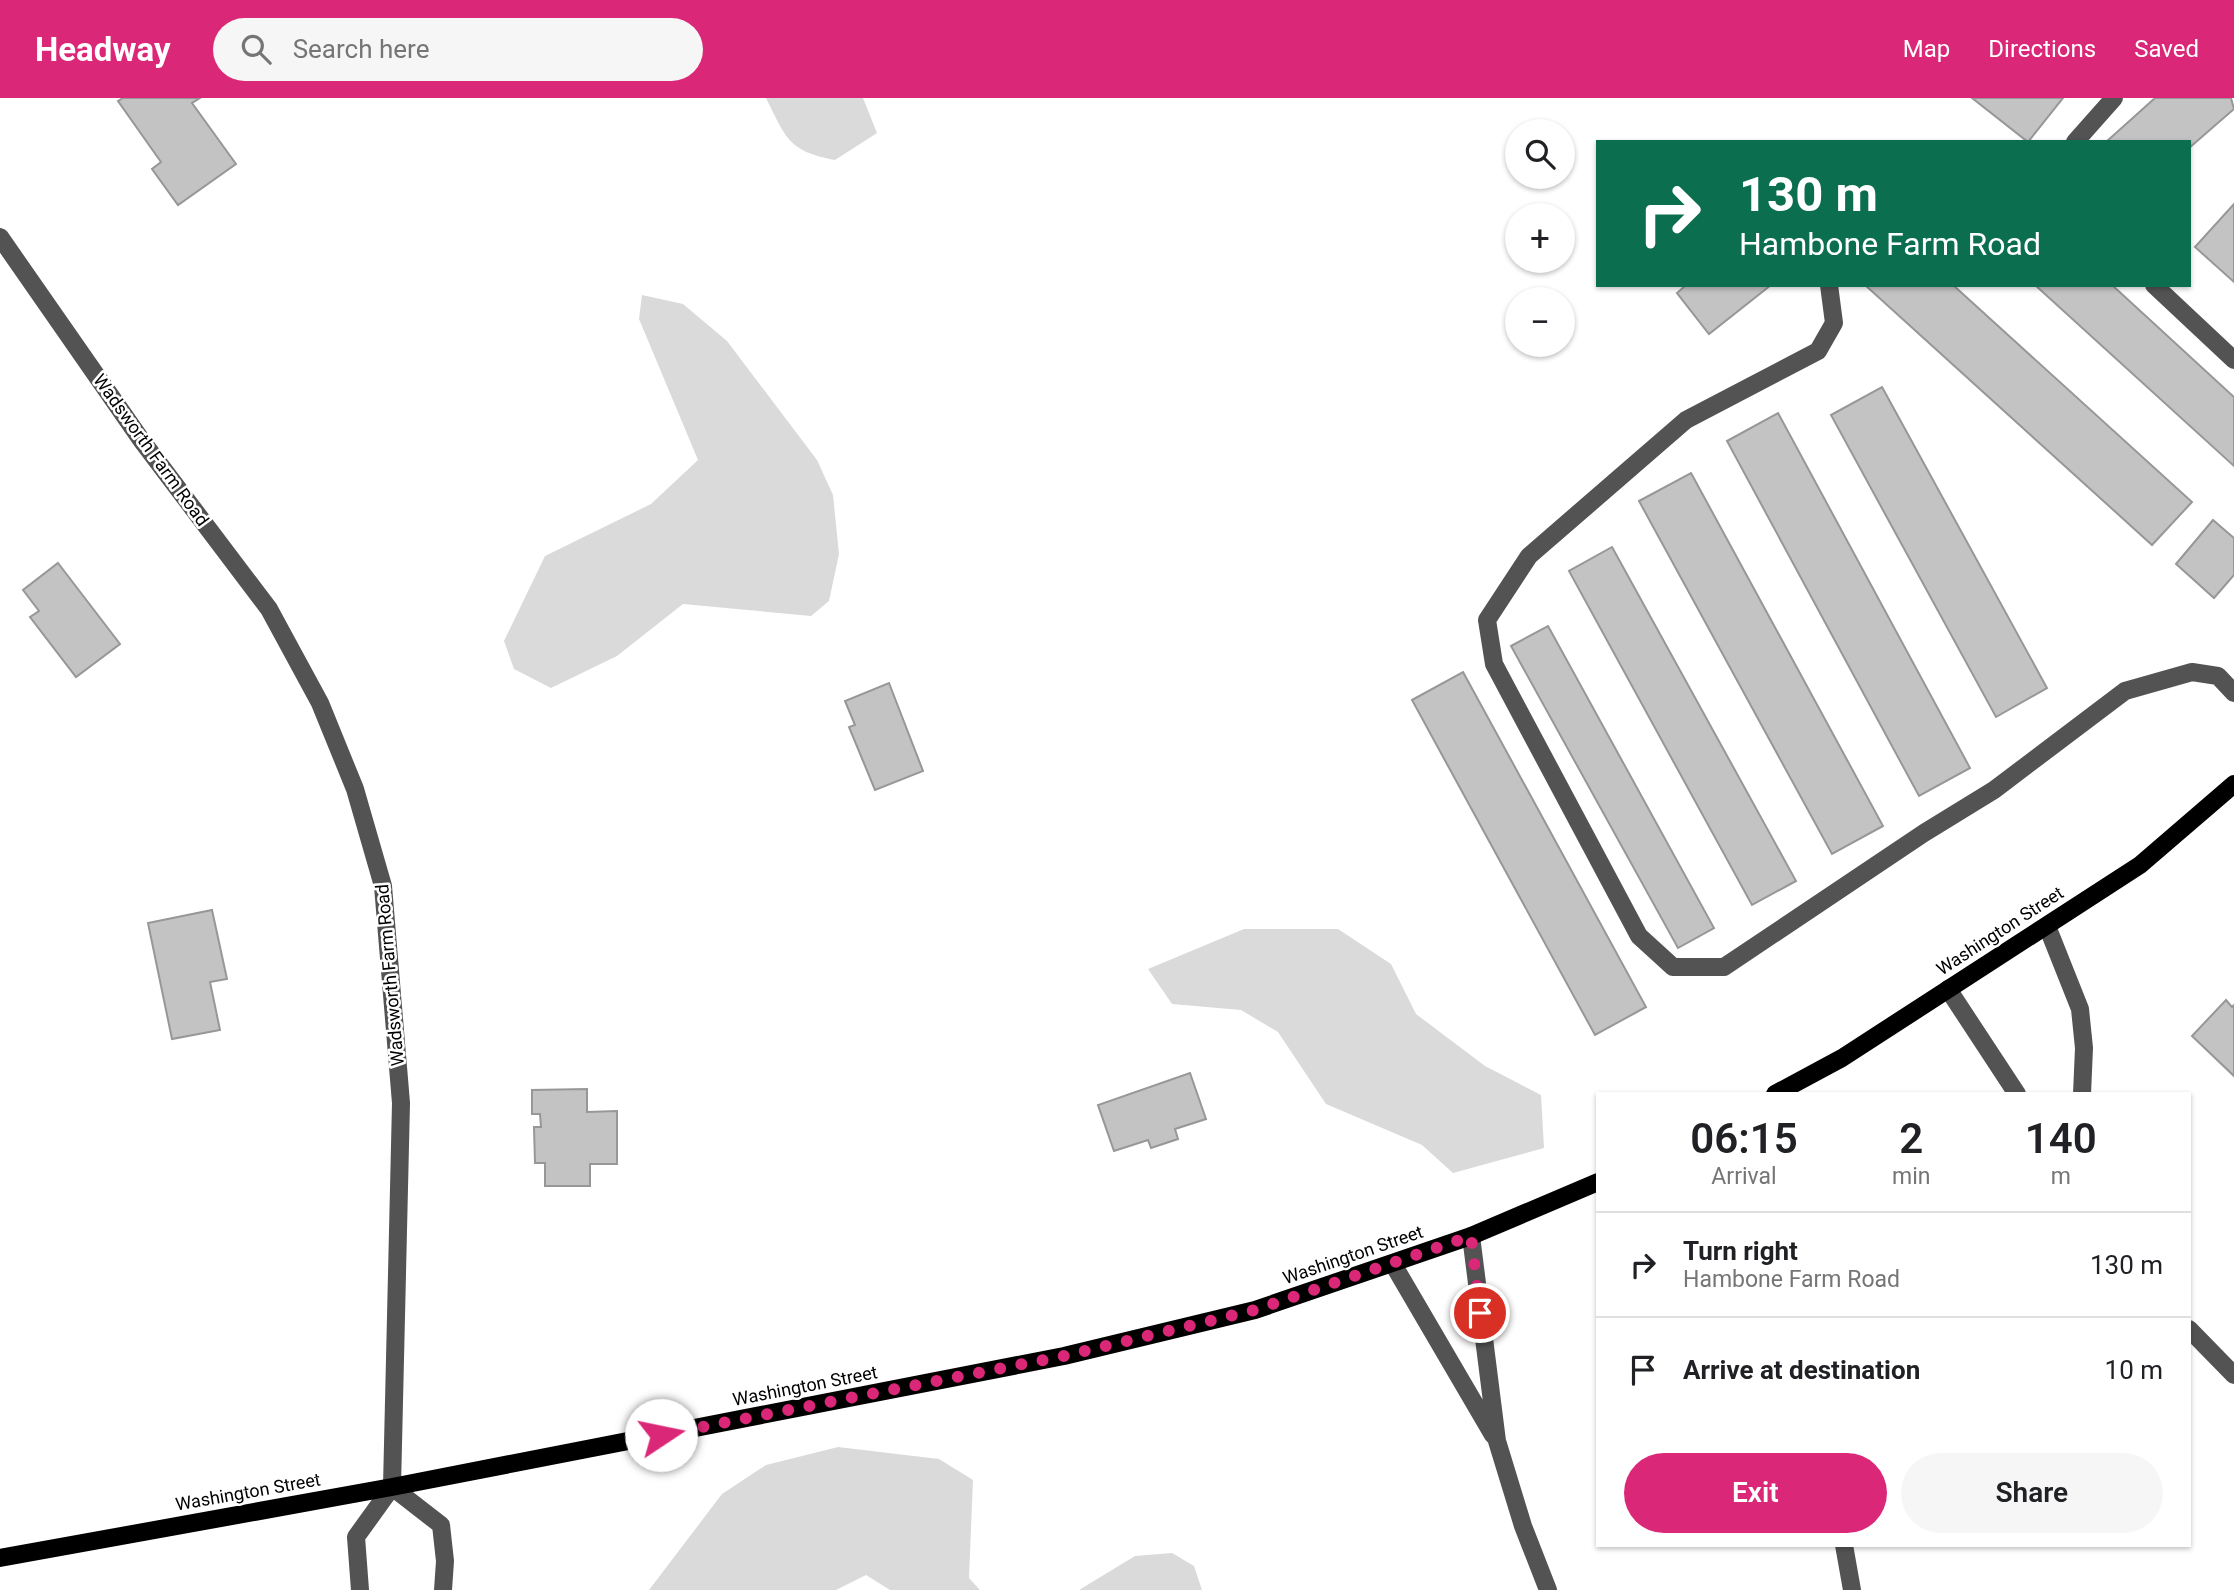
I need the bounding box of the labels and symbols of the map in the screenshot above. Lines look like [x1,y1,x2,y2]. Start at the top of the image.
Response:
street label: Wadsworth Farm Road [89,370,214,530]
street label: Washington Street [1932,882,2067,979]
street label: Wadsworth Farm Road [371,883,408,1067]
street label: Washington Street [1280,1221,1426,1288]
pin [1450,1283,1510,1343]
street label: Washington Street [731,1361,879,1410]
position arrow [624,1398,698,1472]
street label: Washington Street [174,1468,322,1515]

